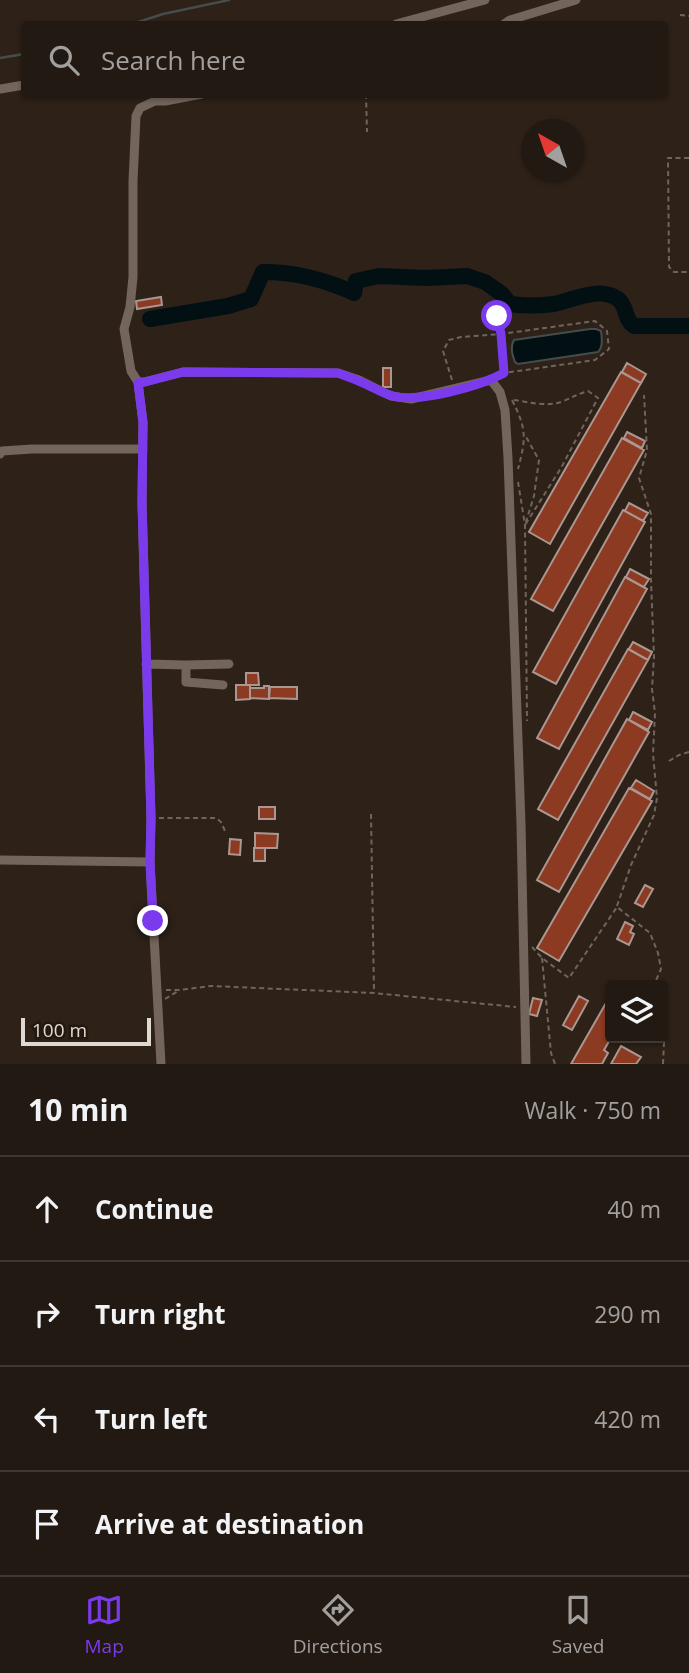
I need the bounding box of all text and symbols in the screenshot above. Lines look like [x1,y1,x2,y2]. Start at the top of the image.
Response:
search box [21,21,668,98]
icon: search [45,41,83,79]
text: Search here [101,42,246,78]
north arrow [521,119,584,182]
route start [481,300,512,331]
route end [137,905,168,936]
map controls [605,980,668,1043]
button: layers [605,980,668,1043]
scale bar [21,1015,150,1047]
text: 100 m [32,1017,87,1043]
text: 10 min [28,1089,128,1130]
text: Walk · 750 m [524,1094,661,1126]
icon: ahead [28,1190,66,1228]
text: Continue [95,1191,214,1227]
text: 40 m [607,1193,661,1225]
icon: right [28,1295,66,1333]
text: Turn right [95,1296,226,1332]
text: 290 m [594,1298,661,1330]
icon: left [28,1400,66,1438]
text: Turn left [95,1401,207,1437]
text: 420 m [594,1403,661,1435]
icon: arrive [28,1505,66,1543]
text: Arrive at destination [95,1506,364,1542]
tab: Map [85,1591,124,1659]
tab: Directions [293,1591,383,1659]
tab: Saved [552,1591,604,1659]

